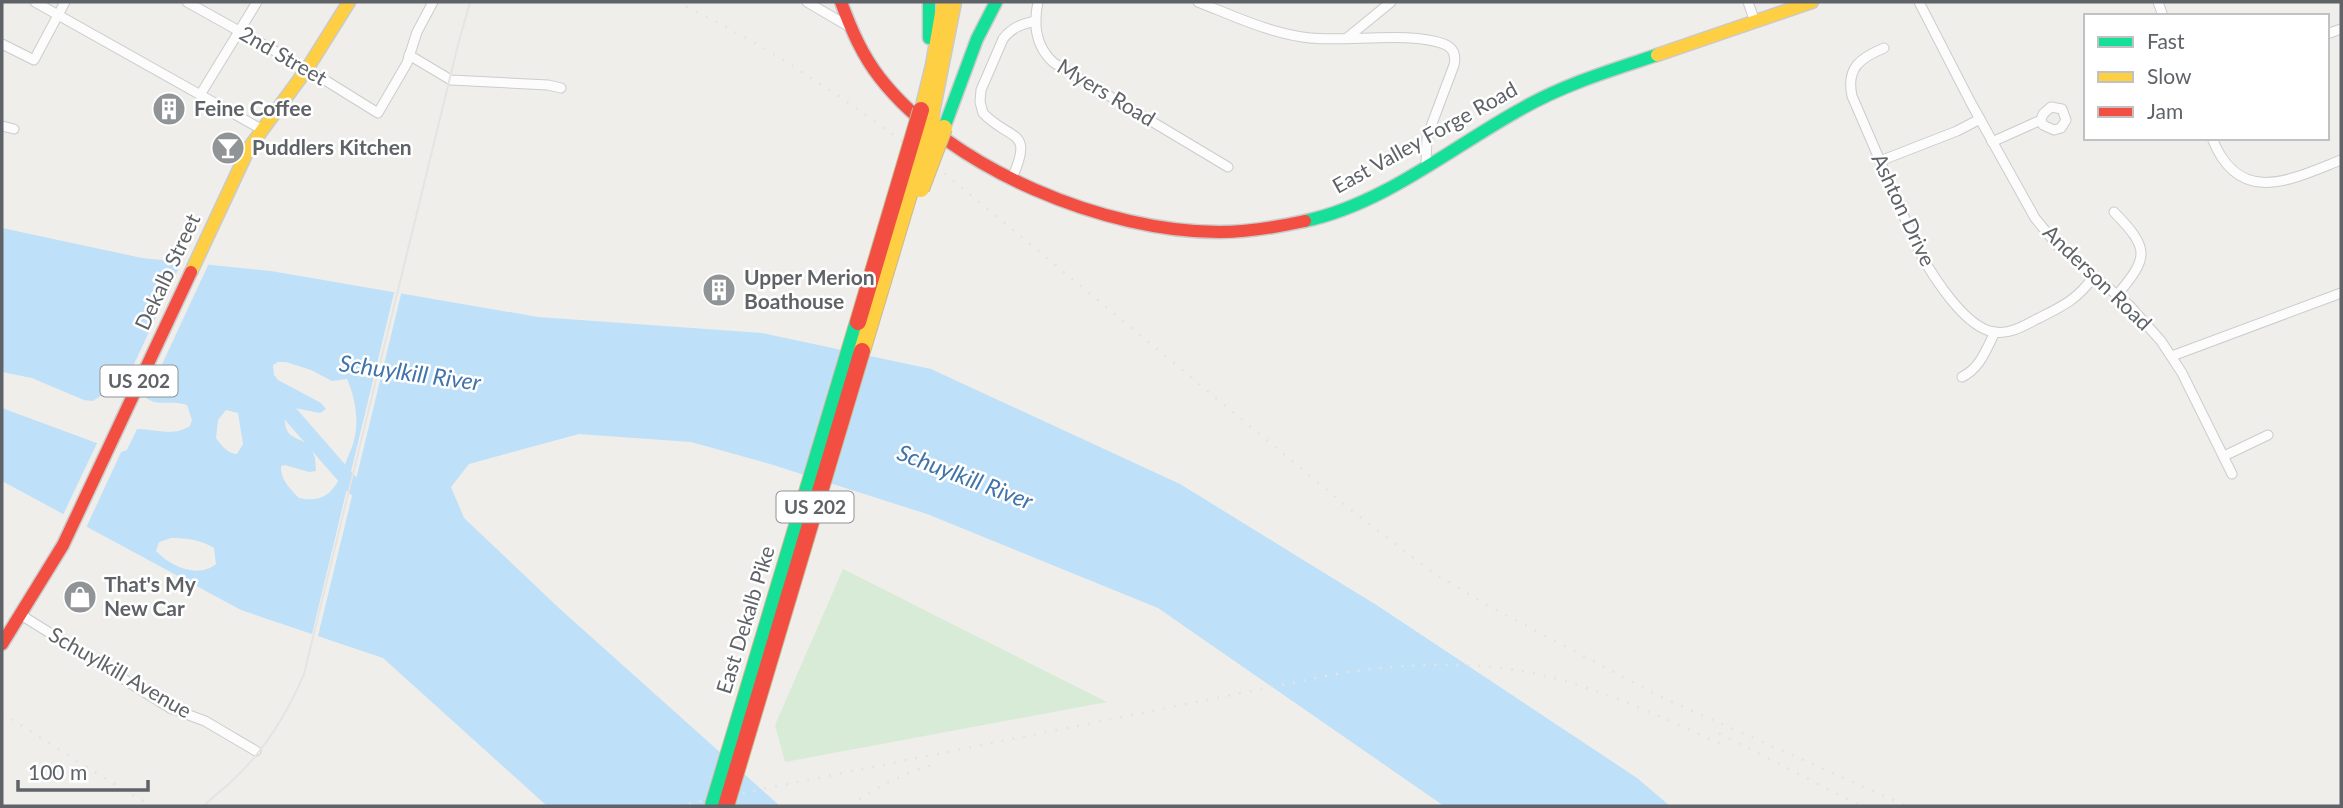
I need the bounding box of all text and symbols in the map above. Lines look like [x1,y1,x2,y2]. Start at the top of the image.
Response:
legend [2084,14,2329,140]
street label: 2nd Street [236,20,332,90]
text: Fast [2147,28,2185,53]
street label: Myers Road [1053,53,1160,131]
text: Slow [2147,63,2192,88]
street label: East Valley Forge Road [1328,76,1521,198]
building icon: Feine Coffee [150,90,188,128]
place label: Feine Coffee [194,95,312,120]
text: Jam [2147,98,2183,123]
bar icon: Puddlers Kitchen [209,129,247,167]
place label: Puddlers Kitchen [252,134,412,159]
street label: Ashton Drive [1867,149,1941,270]
street label: Dekalb Street [129,209,205,333]
street label: Anderson Road [2039,219,2157,335]
place label: Upper Merion Boathouse [744,264,875,313]
building icon: Upper Merion Boathouse [700,271,738,309]
water label: Schuylkill River [338,348,484,396]
road number: US 202 [100,366,178,396]
water label: Schuylkill River [894,437,1038,515]
road number: US 202 [776,492,854,522]
street label: East Dekalb Pike [710,543,779,697]
place label: That's My New Car [104,571,197,620]
shop icon: That's My New Car [61,578,99,616]
street label: Schuylkill Avenue [45,621,196,723]
scale bar [18,748,147,792]
text: 100 m [28,759,87,784]

